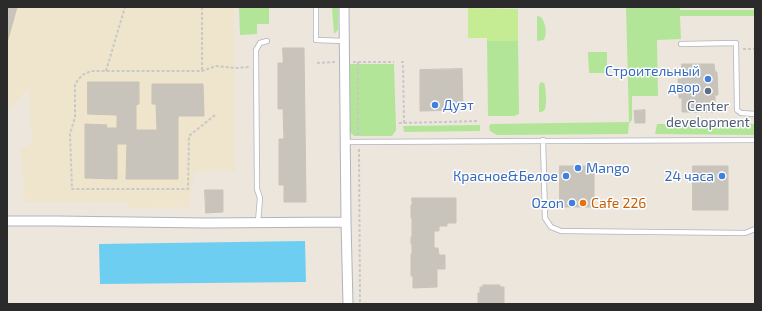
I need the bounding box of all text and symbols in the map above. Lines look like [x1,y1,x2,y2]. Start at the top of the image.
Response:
place label: Строительный двор [605,63,700,96]
marker: Строительный двор [703,74,713,84]
marker: Center development [703,86,713,96]
place label: Дуэт [443,97,474,113]
place label: Center development [666,98,750,130]
marker: Дуэт [430,100,440,110]
place label: Mango [586,160,630,176]
marker: Mango [573,163,583,173]
place label: Красное&Белое [453,168,558,184]
place label: 24 часа [665,168,714,184]
marker: Красное&Белое [561,171,571,181]
marker: 24 часа [717,171,727,181]
place label: Ozon [531,195,564,211]
place label: Cafe 226 [591,195,646,211]
marker: Ozon [567,198,577,208]
marker: Cafe 226 [578,198,588,208]

